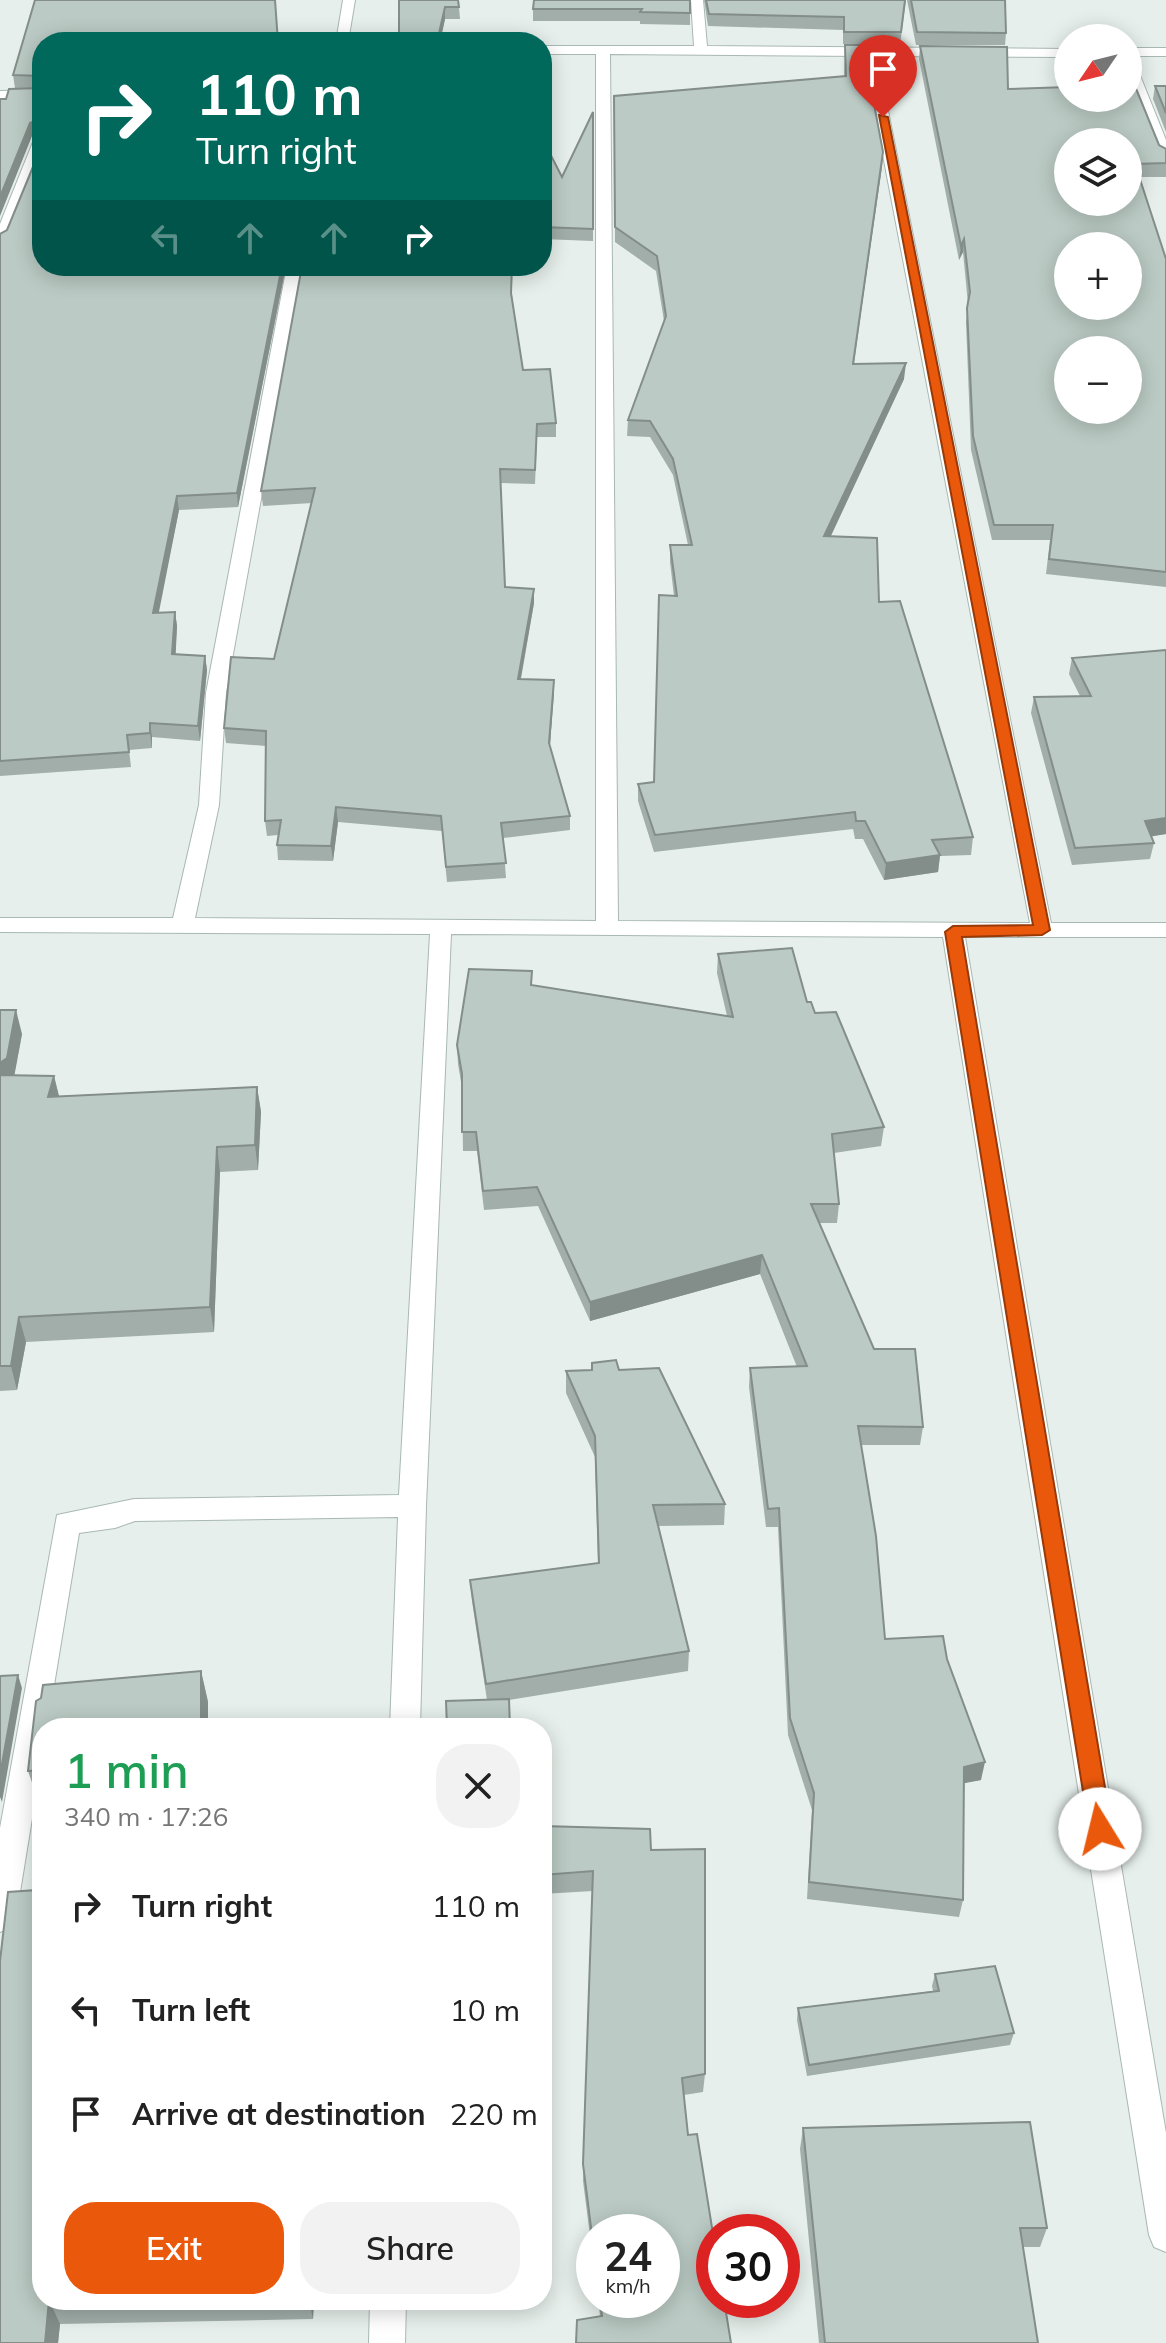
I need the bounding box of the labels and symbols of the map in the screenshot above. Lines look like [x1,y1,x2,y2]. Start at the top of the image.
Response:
north arrow [1054,24,1142,112]
pin [849,35,917,117]
position arrow [1058,1787,1142,1871]
speed limit sign: 30 [696,2214,800,2318]

